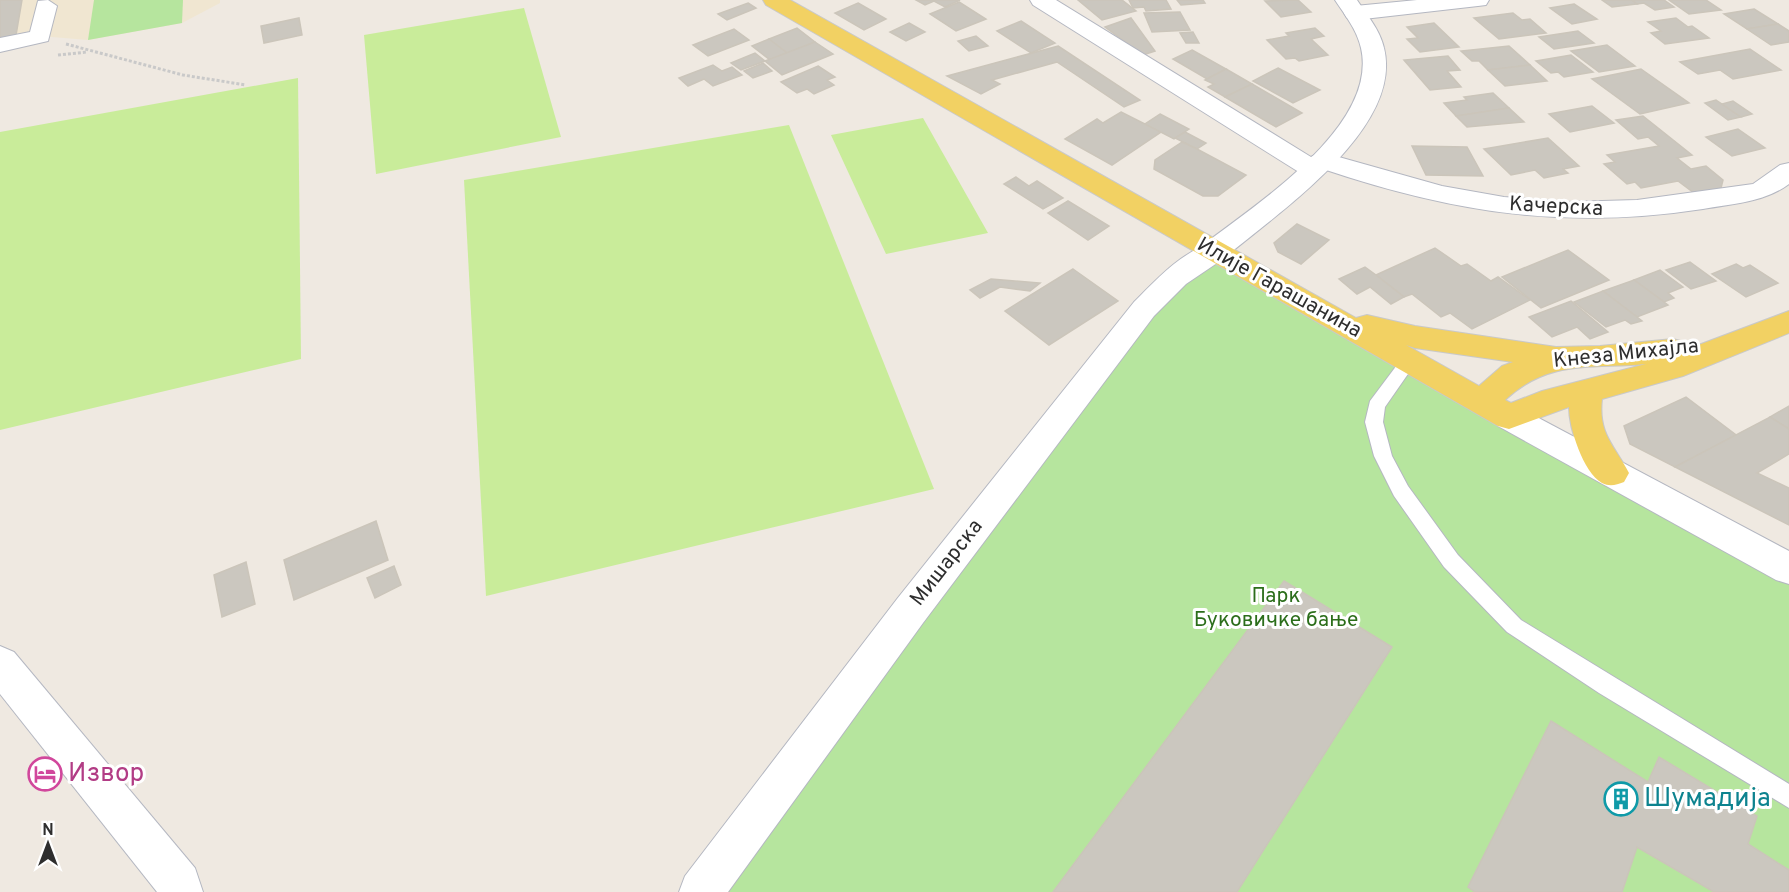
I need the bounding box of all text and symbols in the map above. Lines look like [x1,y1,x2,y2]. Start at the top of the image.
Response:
street label: Качерска [1508,191,1604,223]
street label: Илије Гарашанина [1192,232,1366,344]
street label: Кнеза Михајла [1552,333,1700,375]
street label: Мишарска [905,514,989,612]
park label: Парк Буковичке бање [1194,583,1358,634]
hotel icon: Извор [27,756,63,792]
place label: Извор [68,758,144,791]
building icon: Шумадија [1603,781,1639,817]
place label: Шумадија [1644,783,1771,816]
north arrow [18,814,78,874]
text: N [42,821,54,841]

